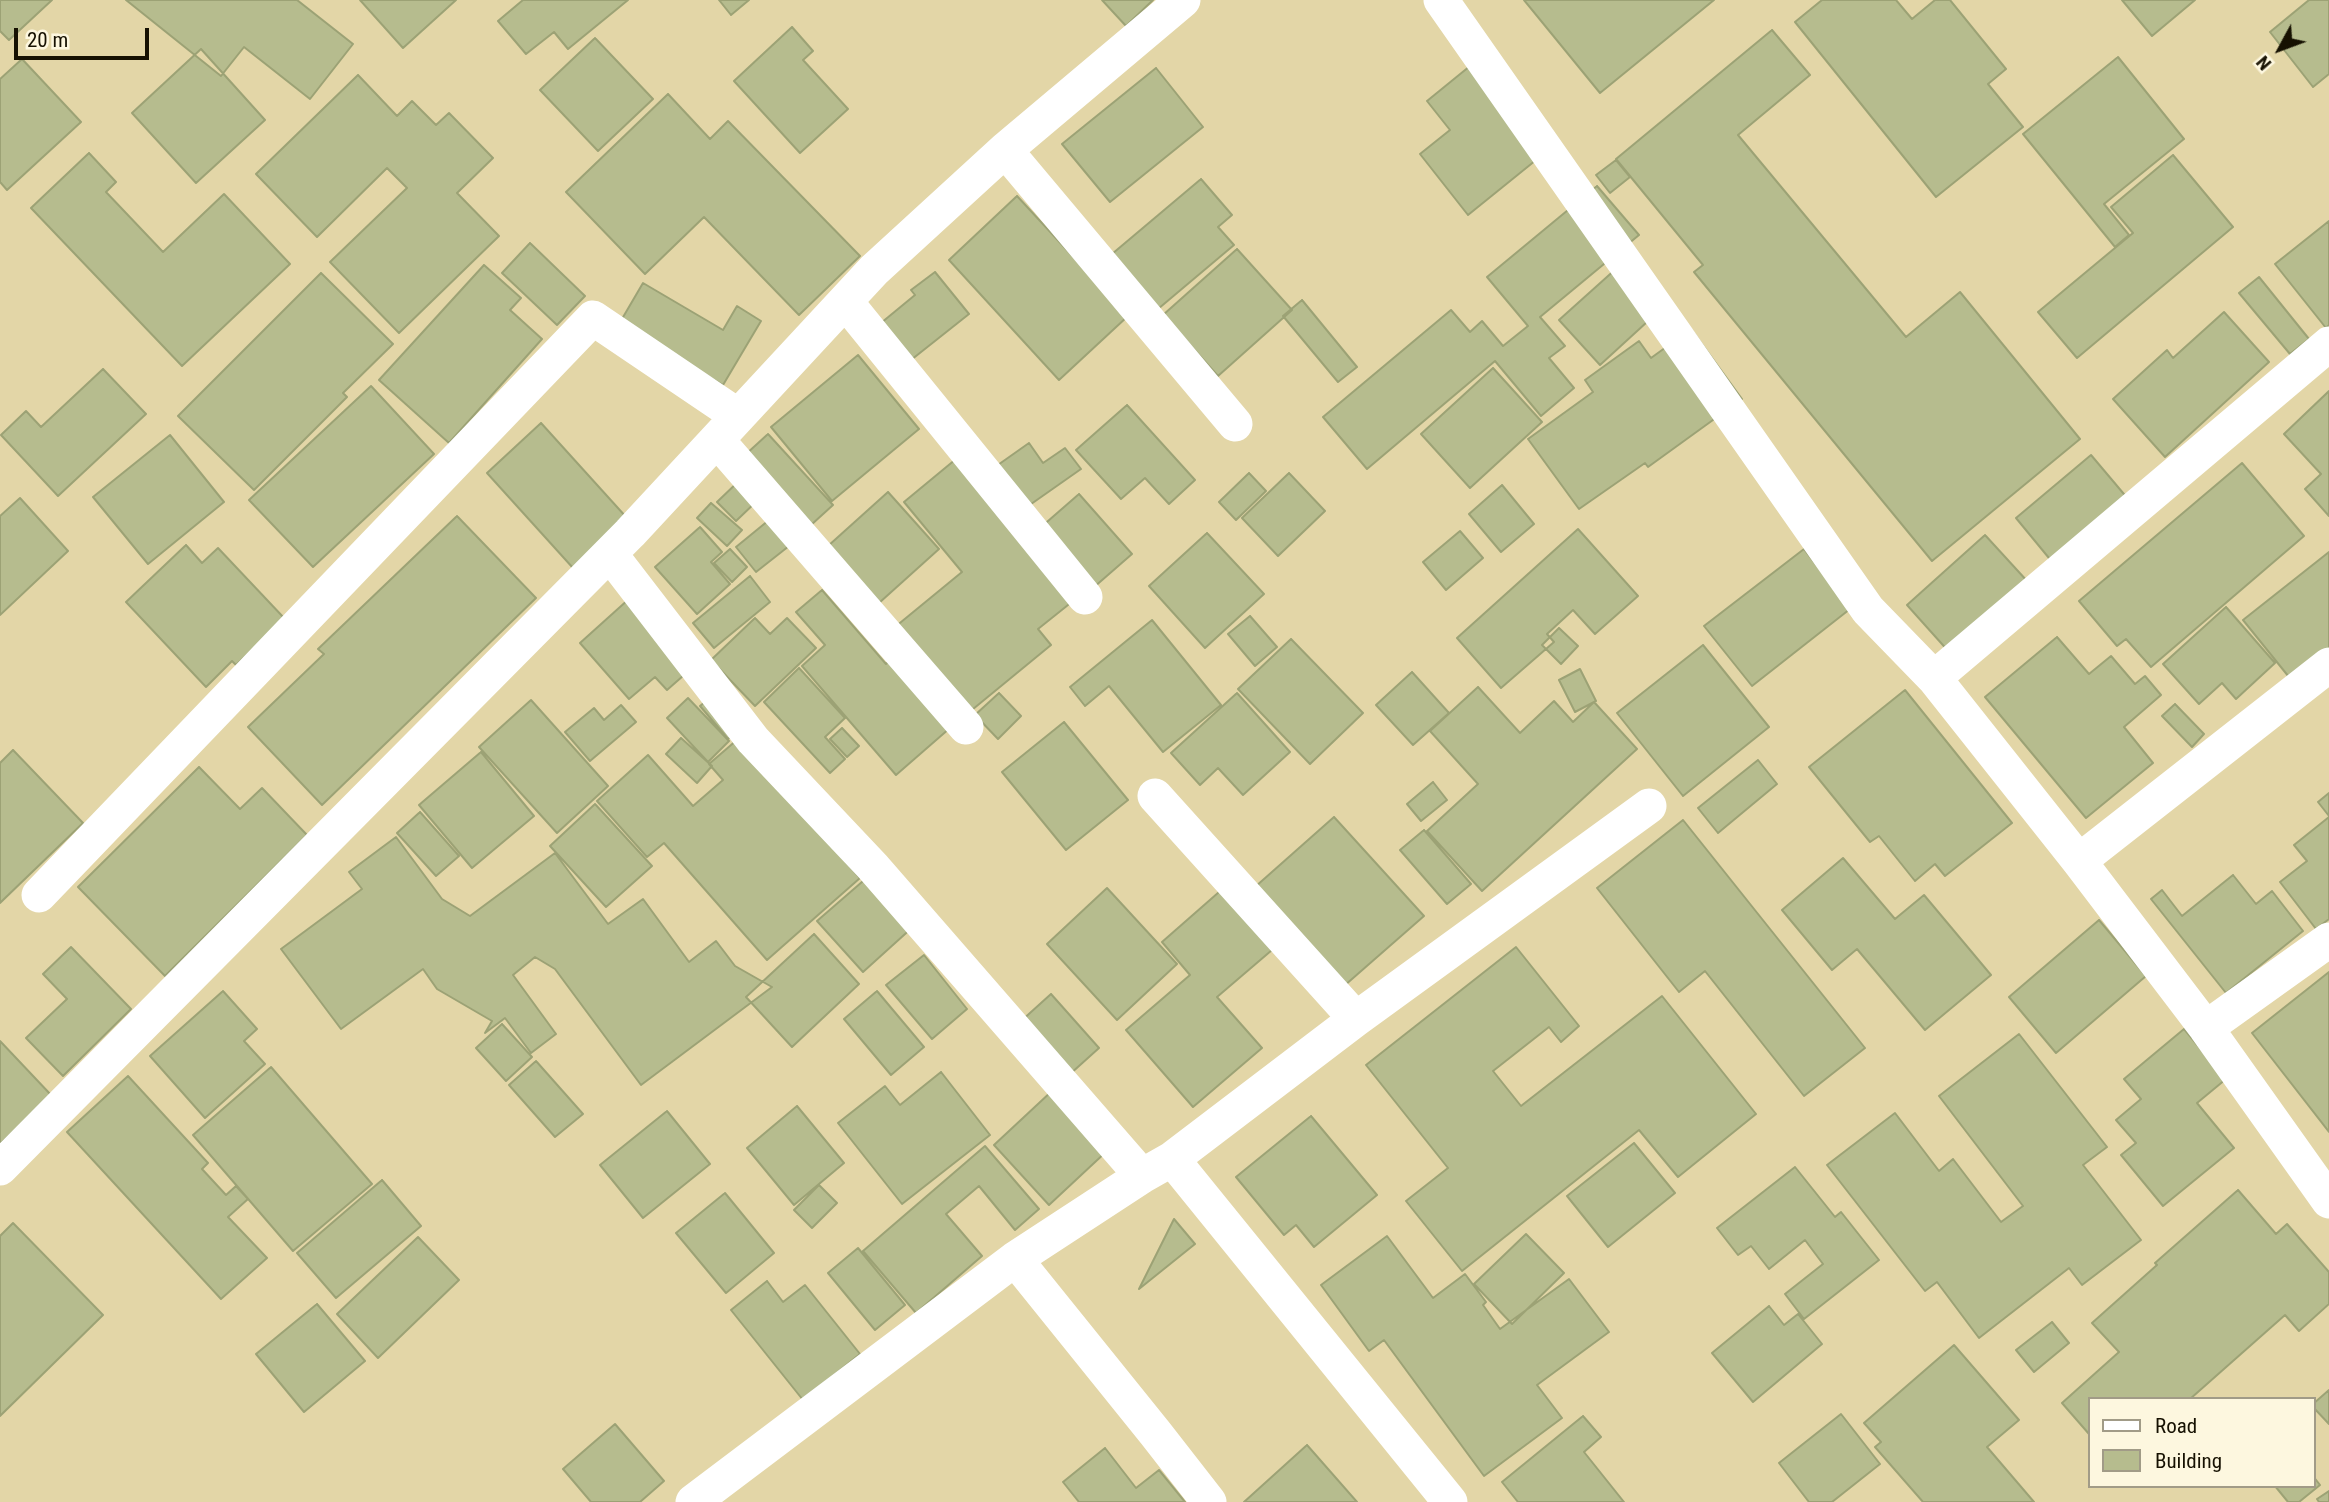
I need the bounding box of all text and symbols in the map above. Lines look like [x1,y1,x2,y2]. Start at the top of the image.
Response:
scale bar [18,14,152,58]
north arrow [2245,14,2315,84]
text: 20 m [27,28,68,52]
text: N [2251,51,2276,75]
legend [2088,1397,2315,1488]
text: Road [2155,1414,2197,1438]
text: Building [2155,1449,2222,1473]

